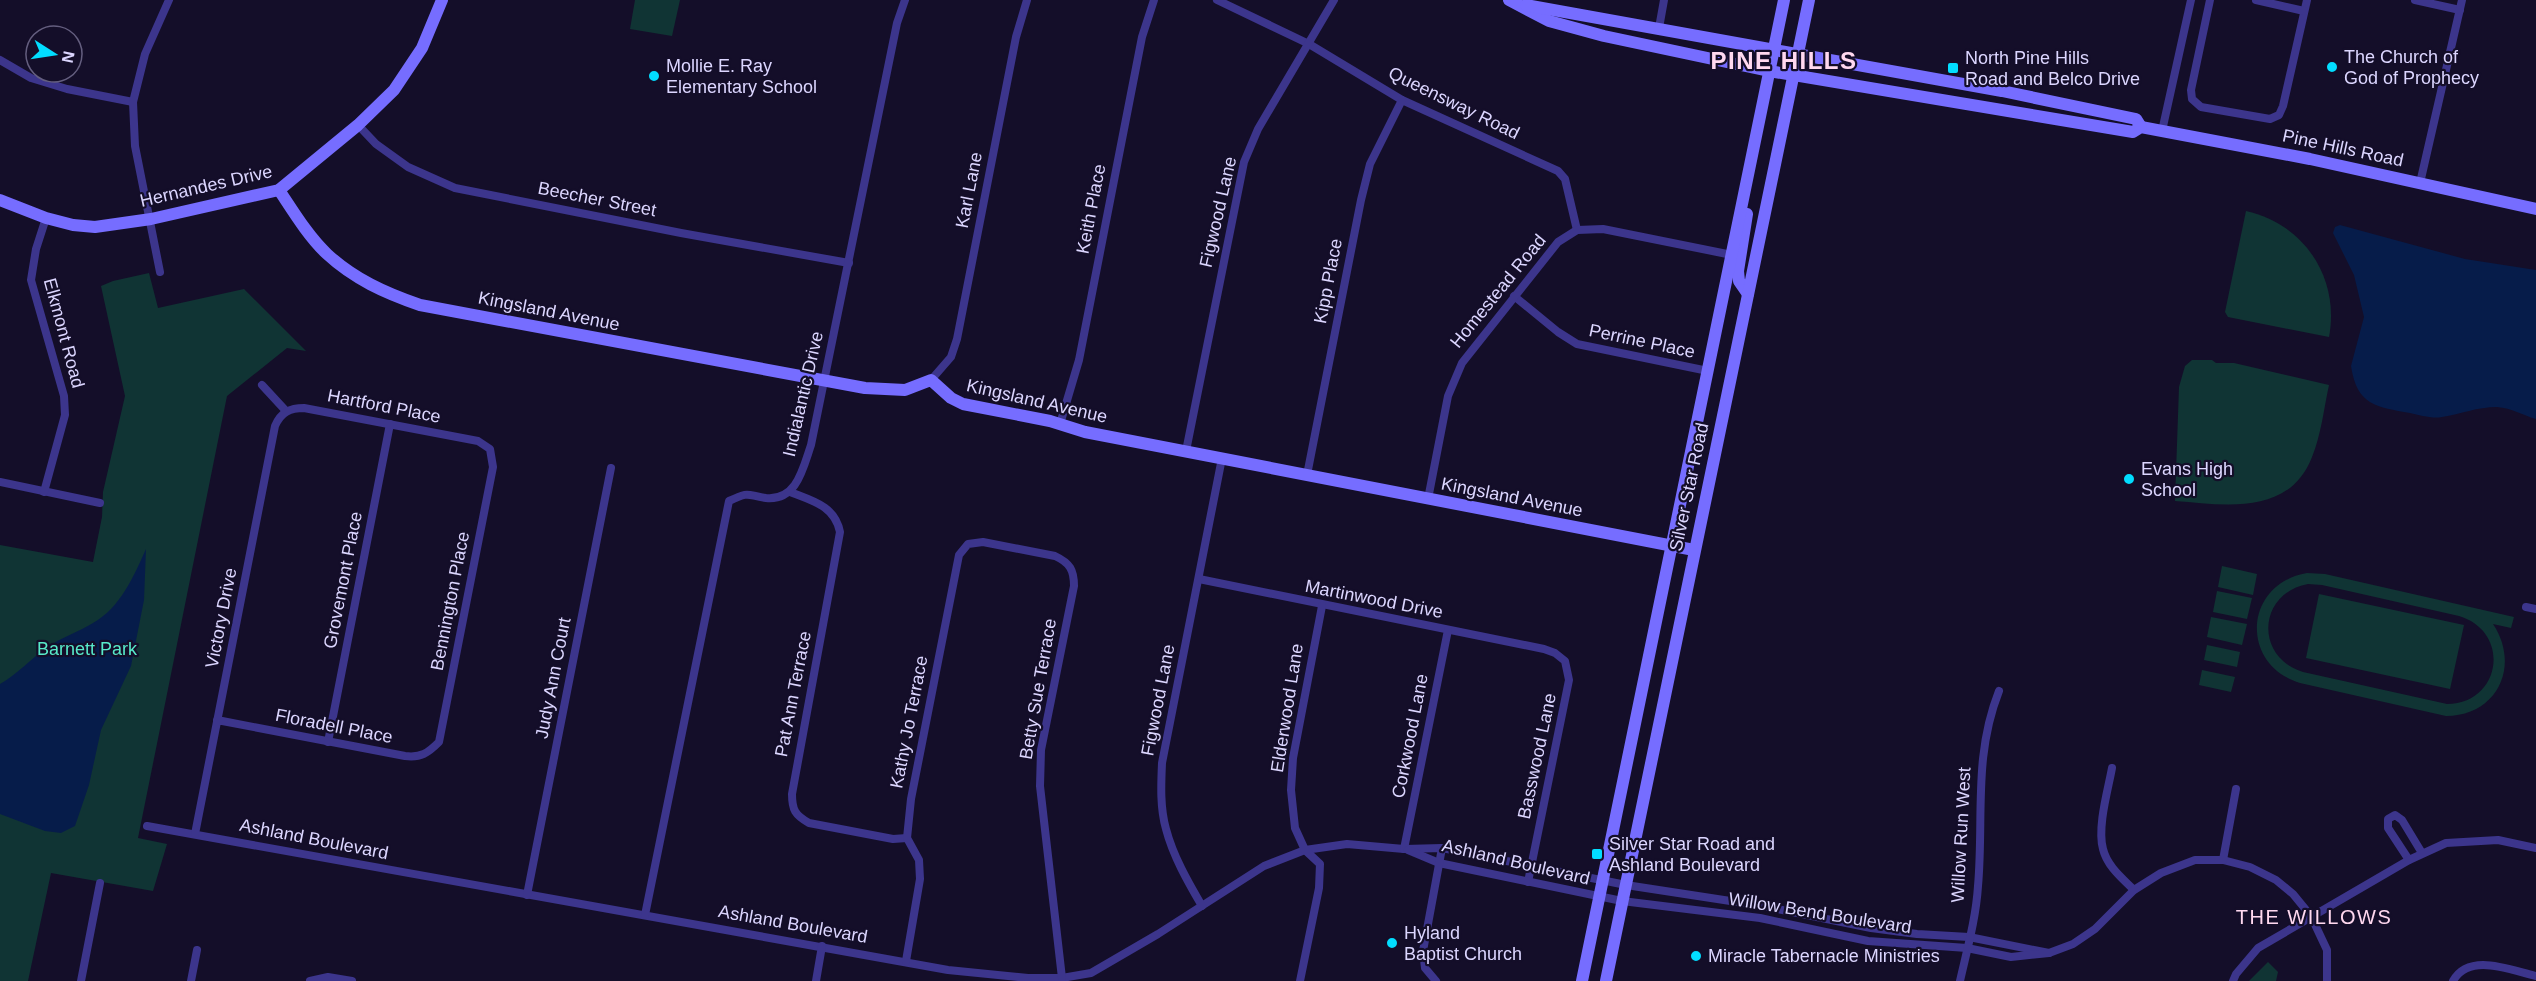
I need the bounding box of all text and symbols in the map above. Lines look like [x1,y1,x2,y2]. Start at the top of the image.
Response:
north arrow [24,24,84,84]
district label: PINE HILLS [1710,47,1858,74]
place label: The Church of God of Prophecy [2344,47,2479,88]
place label: North Pine Hills Road and Belco Drive [1965,48,2140,89]
text: N [59,50,78,64]
place label: Mollie E. Ray Elementary School [666,56,817,97]
marker: The Church of God of Prophecy [2325,60,2339,74]
marker: North Pine Hills Road and Belco Drive [1946,61,1960,75]
street label: Queensway Road [1385,63,1523,143]
marker: Mollie E. Ray Elementary School [647,69,661,83]
street label: Pine Hills Road [2281,125,2405,171]
street label: Karl Lane [952,150,986,230]
street label: Figwood Lane [1196,155,1240,269]
street label: Hernandes Drive [138,161,274,211]
street label: Keith Place [1072,162,1110,256]
street label: Beecher Street [536,178,658,220]
street label: Homestead Road [1446,230,1550,352]
street label: Kipp Place [1310,237,1346,325]
street label: Elkmont Road [40,276,88,390]
street label: Kingsland Avenue [477,287,621,335]
street label: Perrine Place [1587,320,1697,362]
street label: Indialantic Drive [779,329,827,459]
street label: Kingsland Avenue [965,375,1109,427]
street label: Hartford Place [326,385,442,427]
street label: Silver Star Road [1666,421,1712,553]
place label: Evans High School [2141,459,2233,500]
marker: Evans High School [2122,472,2136,486]
street label: Kingsland Avenue [1440,473,1584,521]
street label: Grovemont Place [320,510,366,650]
street label: Bennington Place [427,530,473,672]
street label: Victory Drive [201,566,241,670]
street label: Martinwood Drive [1303,576,1445,622]
street label: Judy Ann Court [531,616,575,740]
street label: Betty Sue Terrace [1016,617,1060,761]
street label: Pat Ann Terrace [771,629,815,759]
park label: Barnett Park [37,639,138,659]
street label: Elderwood Lane [1267,642,1307,774]
street label: Figwood Lane [1137,643,1179,757]
street label: Kathy Jo Terrace [886,654,932,790]
street label: Corkwood Lane [1388,672,1432,800]
street label: Basswood Lane [1514,691,1560,821]
street label: Floradell Place [274,705,394,747]
street label: Willow Run West [1947,767,1975,903]
street label: Ashland Boulevard [238,815,390,863]
place label: Silver Star Road and Ashland Boulevard [1609,834,1775,875]
street label: Ashland Boulevard [1440,835,1592,889]
marker: Silver Star Road and Ashland Boulevard [1590,847,1604,861]
street label: Willow Bend Boulevard [1727,889,1913,937]
street label: Ashland Boulevard [717,901,869,947]
district label: THE WILLOWS [2236,906,2392,928]
place label: Hyland Baptist Church [1404,923,1522,964]
marker: Hyland Baptist Church [1385,936,1399,950]
place label: Miracle Tabernacle Ministries [1708,946,1940,966]
marker: Miracle Tabernacle Ministries [1689,949,1703,963]

